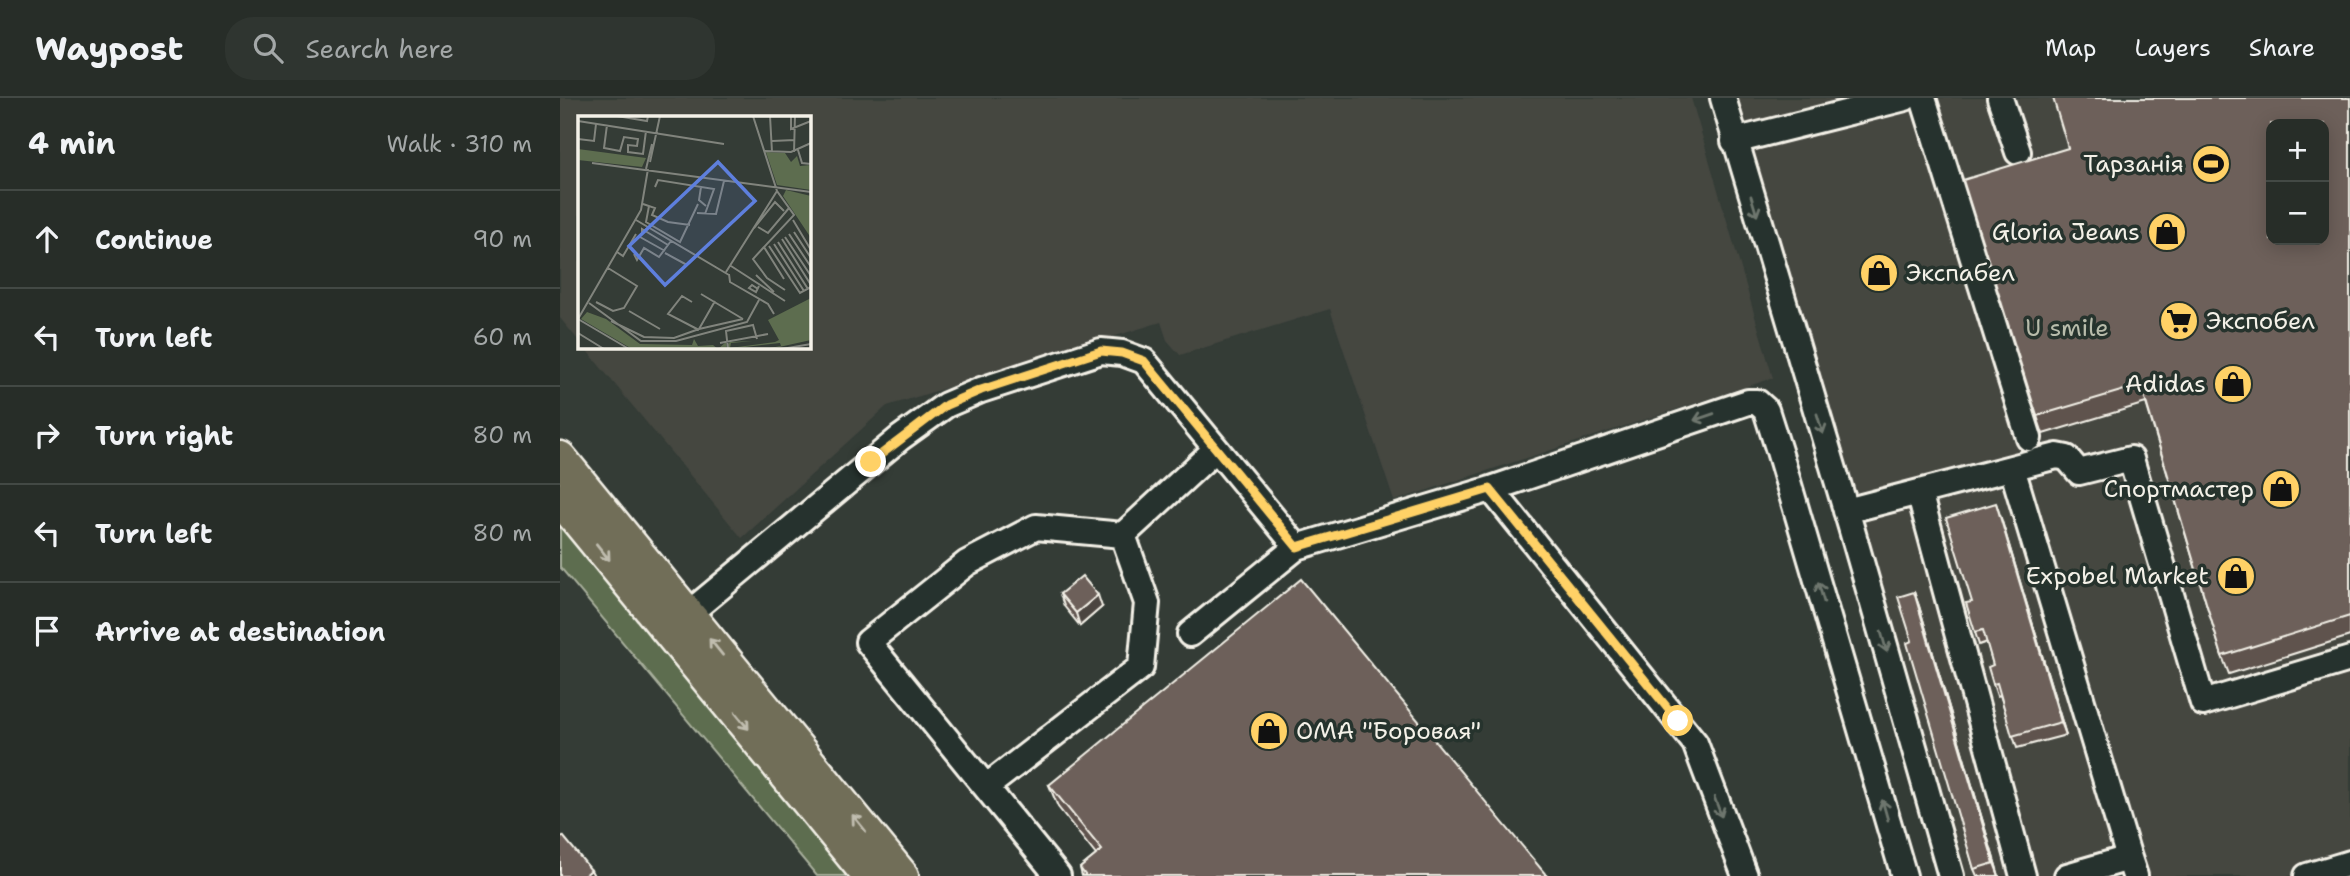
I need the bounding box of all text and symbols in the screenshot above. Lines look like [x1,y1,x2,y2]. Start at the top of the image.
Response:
search box [225,17,715,80]
text: Waypost [35,26,183,71]
icon: search [249,29,287,67]
text: Search here [305,31,454,66]
text: Map [2045,32,2096,64]
text: Layers [2134,32,2211,64]
text: Share [2249,32,2315,64]
inset map [578,116,810,348]
map controls [2266,119,2329,245]
button: + [2266,119,2329,182]
text: 4 min [28,123,115,164]
text: Walk · 310 m [387,129,532,159]
sports icon: Тарзанія [2190,143,2232,185]
place label: Тарзанія [2083,148,2184,180]
button: − [2266,182,2329,245]
one-way arrow [1748,195,1761,217]
shop icon: Gloria Jeans [2146,211,2188,253]
place label: Gloria Jeans [1992,216,2140,248]
icon: ahead [28,220,66,258]
text: Continue [95,222,213,257]
text: 90 m [472,224,532,254]
shop icon: Экспабел [1858,252,1900,294]
place label: Экспабел [1906,257,2015,289]
supermarket icon: Экспобел [2158,300,2200,342]
place label: Экспобел [2206,305,2315,337]
park label: U smile [2025,312,2109,344]
icon: left [28,318,66,356]
text: Turn left [95,320,212,355]
text: 60 m [473,322,532,352]
shop icon: Adidas [2212,363,2254,405]
place label: Adidas [2125,368,2206,400]
one-way arrow [1693,412,1715,424]
one-way arrow [1814,412,1827,434]
icon: right [28,416,66,454]
text: Turn right [95,418,233,453]
text: 80 m [473,420,532,450]
route end [855,446,886,477]
shop icon: Спортмастер [2260,468,2302,510]
place label: Спортмастер [2104,473,2254,505]
icon: left [28,514,66,552]
text: Turn left [95,516,212,551]
text: 80 m [473,518,532,548]
one-way arrow [596,542,611,560]
shop icon: Expobel Market [2215,555,2257,597]
place label: Expobel Market [2026,560,2209,592]
one-way arrow [1813,581,1826,603]
icon: arrive [28,612,66,650]
text: Arrive at destination [95,614,385,649]
one-way arrow [1878,630,1891,653]
one-way arrow [708,638,723,656]
route start [1662,705,1693,736]
shop icon: ОМА "Боровая" [1248,710,1290,752]
one-way arrow [735,712,750,730]
place label: ОМА "Боровая" [1296,715,1481,747]
one-way arrow [1713,795,1726,817]
one-way arrow [1877,800,1890,822]
one-way arrow [852,815,867,833]

